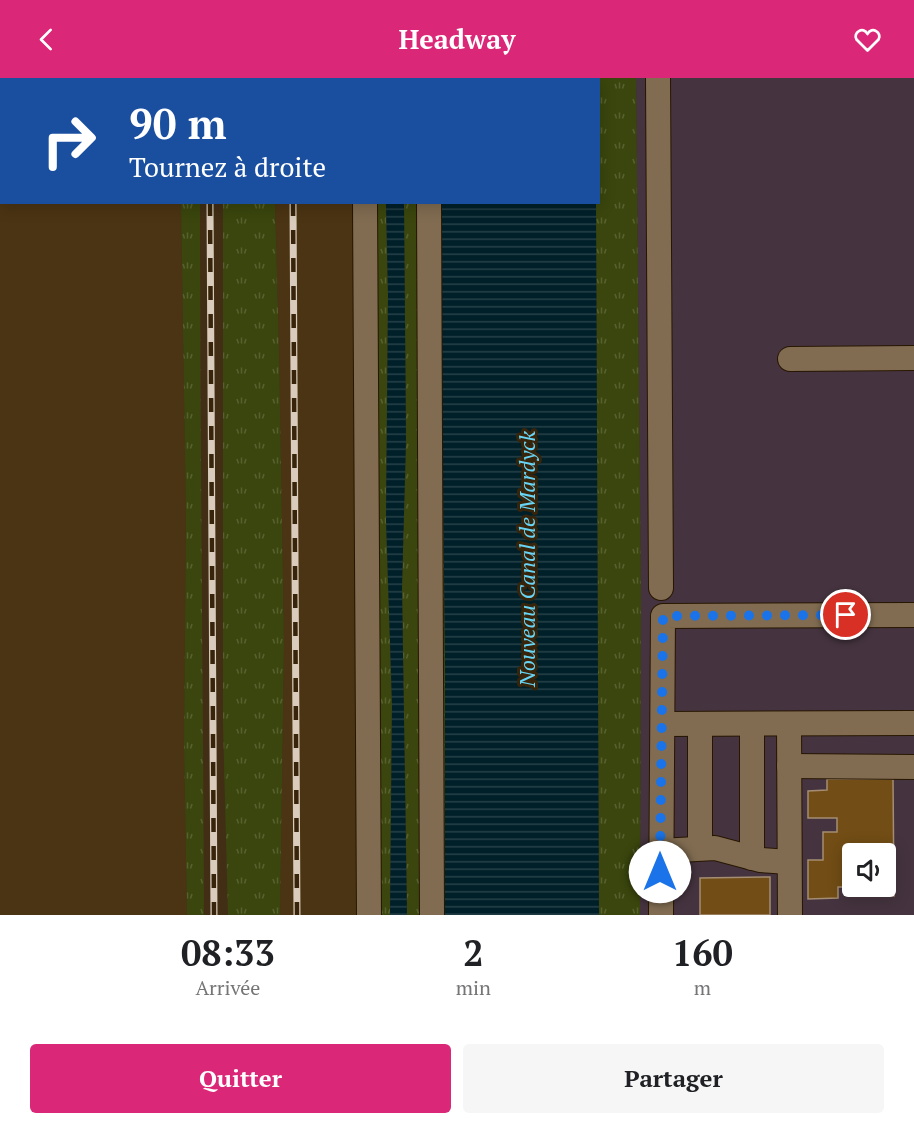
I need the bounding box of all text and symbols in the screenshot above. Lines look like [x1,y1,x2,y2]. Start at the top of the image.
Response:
text: Headway [399,21,515,57]
icon: back [30,23,63,56]
icon: heart [851,23,884,56]
text: 90 m [129,95,227,151]
icon: right [30,102,108,180]
text: Tournez à droite [129,149,326,185]
water label: Nouveau Canal de Mardyck [512,431,541,688]
pin [820,589,871,640]
icon: arrive [829,598,862,631]
position arrow [628,840,692,904]
map controls [842,843,896,897]
button: sound [842,843,896,897]
text: 08:33 [181,929,275,976]
text: 2 [463,929,484,976]
text: 160 [672,929,733,976]
text: Arrivée [195,974,260,1001]
text: min [456,974,491,1001]
text: m [694,974,711,1001]
button: Quitter [30,1044,451,1113]
button: Partager [463,1044,884,1113]

